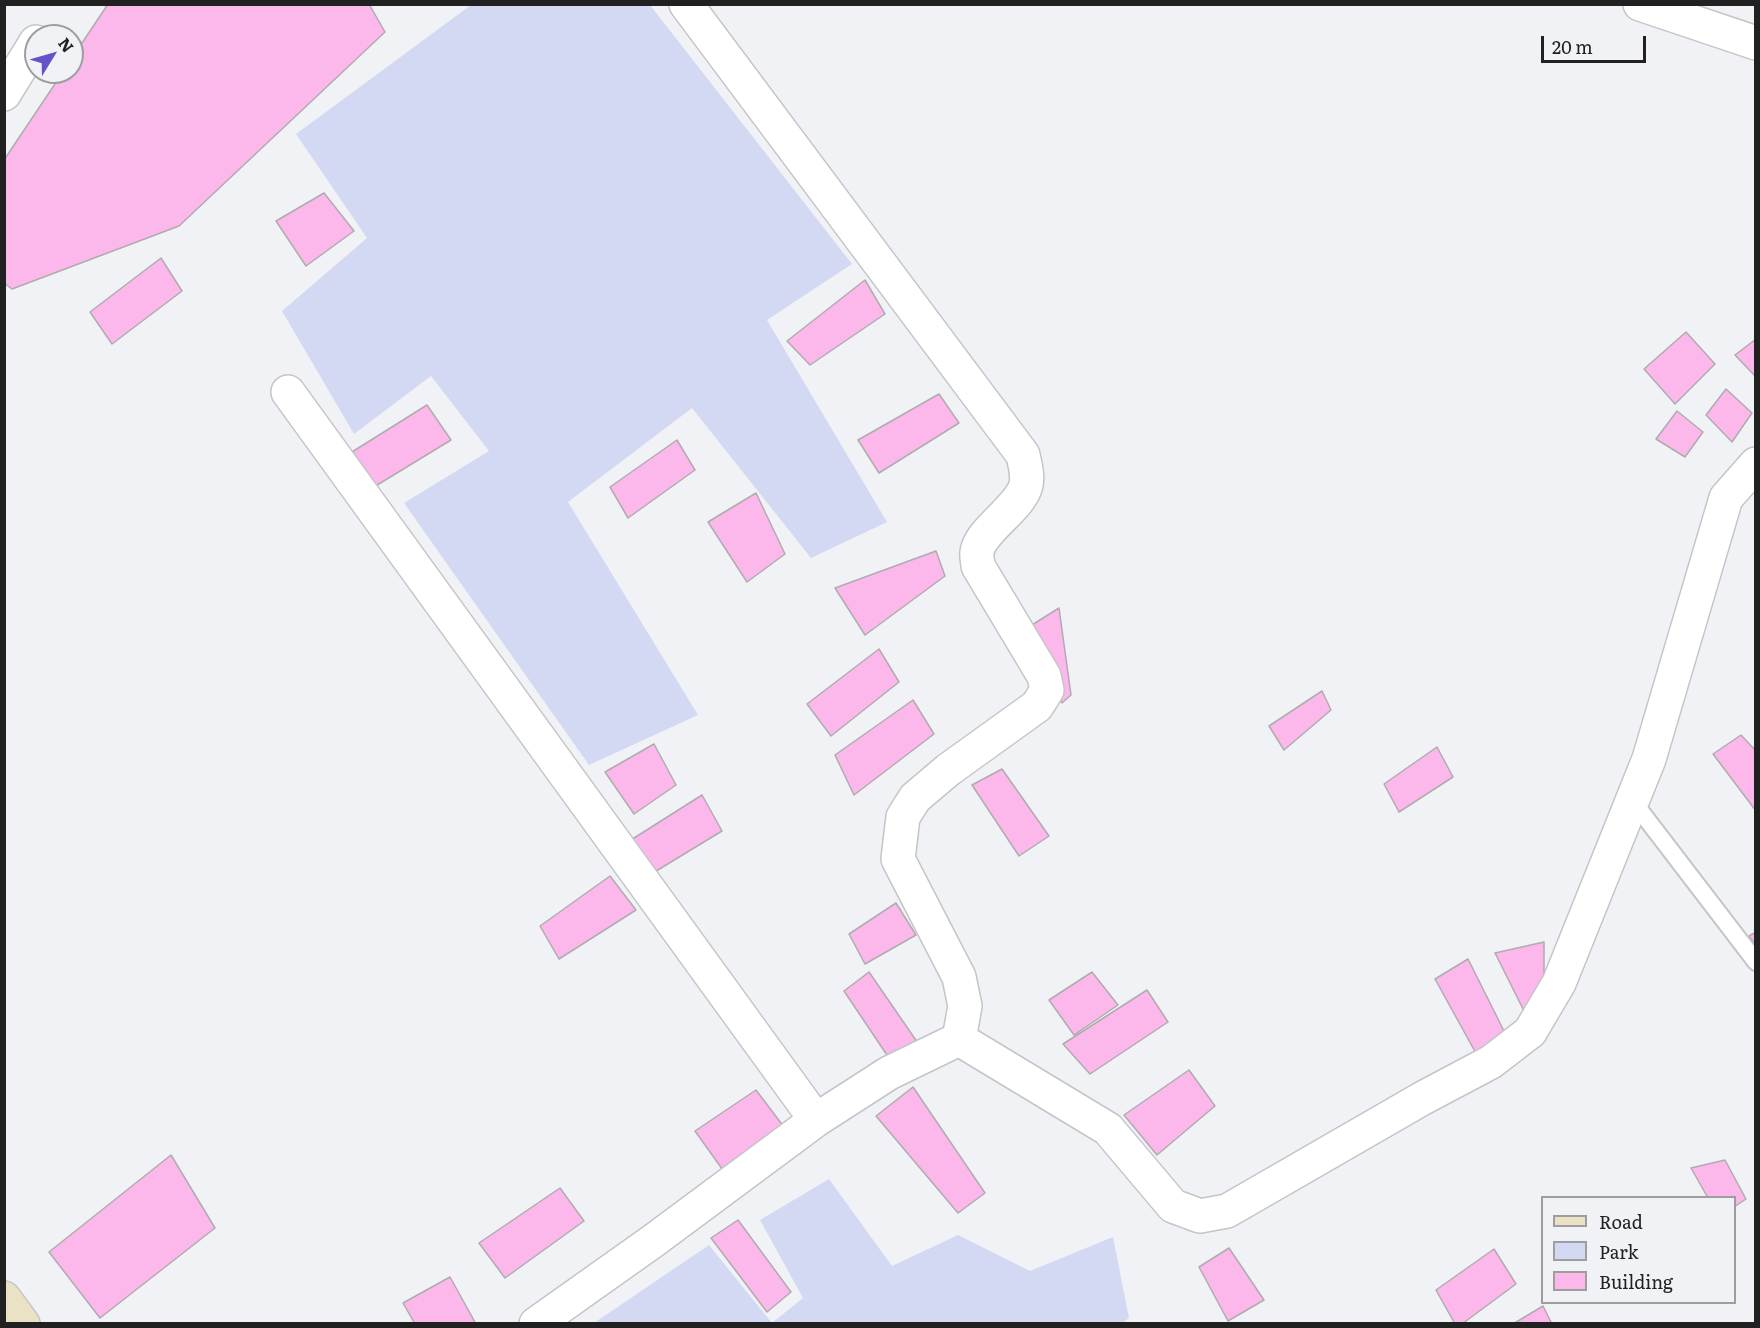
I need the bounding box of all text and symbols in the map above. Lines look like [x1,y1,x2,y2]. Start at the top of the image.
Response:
north arrow [24,24,84,84]
scale bar [1544,24,1649,62]
text: N [53,32,80,57]
text: 20 m [1552,33,1593,60]
legend [1541,1196,1736,1304]
text: Road [1599,1208,1643,1235]
text: Park [1599,1238,1638,1265]
text: Building [1599,1268,1673,1295]

